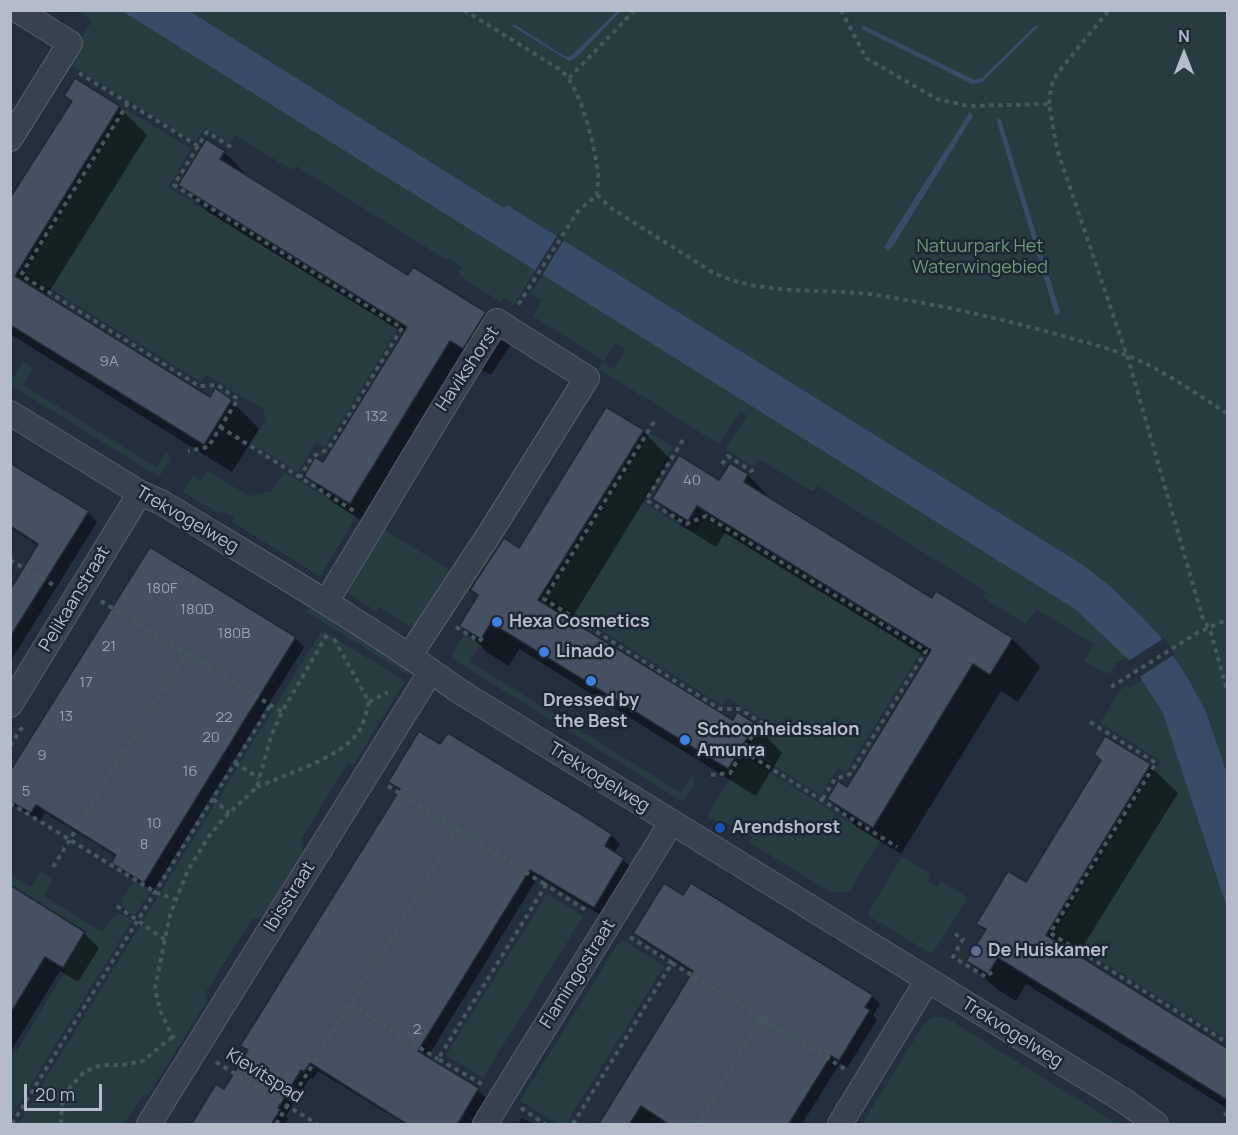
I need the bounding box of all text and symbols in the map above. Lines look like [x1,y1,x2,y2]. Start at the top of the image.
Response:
north arrow [1154,24,1214,84]
text: N [1178,25,1190,47]
park label: Natuurpark Het Waterwingebied [912,236,1048,278]
street label: Havikshorst [432,322,504,416]
house number: 9A [100,353,118,371]
house number: 132 [365,408,387,426]
house number: 40 [683,472,701,490]
street label: Trekvogelweg [132,482,242,558]
street label: Pelikaanstraat [35,542,115,656]
house number: 180F [146,580,178,598]
house number: 180D [180,601,214,619]
place label: Hexa Cosmetics [509,611,650,633]
marker: Hexa Cosmetics [490,615,504,629]
house number: 180B [218,625,250,643]
house number: 21 [102,638,116,656]
place label: Linado [556,641,615,663]
marker: Linado [537,645,551,659]
house number: 17 [79,674,93,692]
marker: Dressed by the Best [584,674,598,688]
place label: Dressed by the Best [543,690,639,732]
house number: 13 [59,708,73,726]
house number: 22 [215,709,233,727]
place label: Schoonheidssalon Amunra [697,719,860,762]
house number: 20 [202,729,220,747]
marker: Schoonheidssalon Amunra [678,733,692,747]
street label: Trekvogelweg [544,738,654,818]
house number: 9 [37,747,47,765]
house number: 16 [182,763,198,781]
house number: 5 [22,783,30,801]
house number: 10 [147,815,161,833]
place label: Arendshorst [732,817,840,839]
marker: Arendshorst [713,821,727,835]
house number: 8 [140,836,148,854]
street label: Ibisstraat [260,858,320,936]
street label: Flamingostraat [536,915,620,1033]
place label: De Huiskamer [988,940,1108,962]
marker: De Huiskamer [969,944,983,958]
street label: Trekvogelweg [957,993,1067,1073]
house number: 2 [413,1021,421,1039]
street label: Kievitspad [222,1044,306,1108]
scale bar [27,1072,105,1110]
text: 20 m [35,1082,75,1106]

